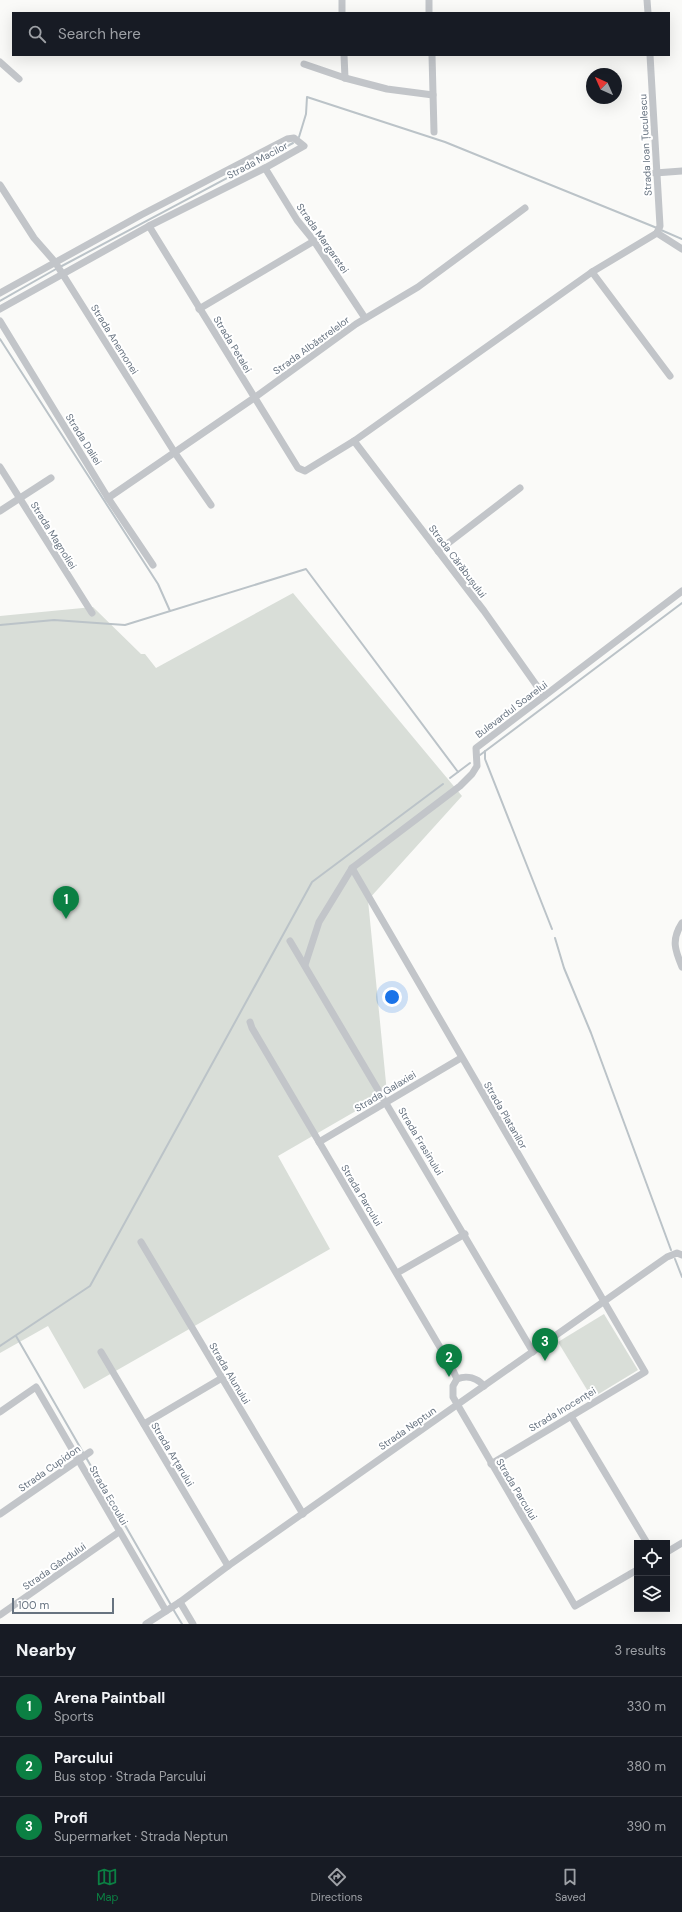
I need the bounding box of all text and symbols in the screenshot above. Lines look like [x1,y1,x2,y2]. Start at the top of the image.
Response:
search box [12,12,670,56]
icon: search [26,23,48,45]
text: Search here [58,24,141,44]
north arrow [586,68,622,104]
street label: Strada Ioan Țuculescu [636,93,655,196]
street label: Strada Macilor [225,139,290,182]
street label: Strada Margaretei [294,201,352,276]
street label: Strada Anemonei [88,302,141,377]
street label: Strada Albăstrelelor [270,313,352,378]
street label: Strada Petalei [211,314,255,375]
street label: Strada Daliei [63,411,105,467]
street label: Strada Magnoliei [28,499,80,571]
street label: Strada Cărăbușului [426,522,489,600]
street label: Bulevardul Soarelui [473,678,550,741]
pin: 1 [53,886,79,919]
your location [382,987,402,1007]
street label: Strada Galaxiei [352,1068,418,1115]
street label: Strada Platanilor [481,1079,530,1152]
street label: Strada Frasinului [395,1105,446,1178]
street label: Strada Parcului [338,1162,385,1228]
pin: 3 [532,1328,558,1361]
street label: Strada Alunului [206,1340,253,1406]
pin: 2 [436,1344,462,1377]
street label: Strada Inocenței [526,1384,598,1435]
street label: Strada Neptun [376,1404,439,1453]
street label: Strada Arțarului [148,1420,197,1489]
street label: Strada Cupidon [16,1442,83,1495]
street label: Strada Parcului [493,1456,540,1522]
street label: Strada Ecoului [86,1463,131,1527]
street label: Strada Gândului [20,1540,88,1593]
map controls [634,1540,670,1612]
button: locate [634,1540,670,1576]
button: layers [634,1576,670,1612]
scale bar [12,1596,114,1615]
text: 100 m [18,1598,49,1612]
text: Nearby [16,1639,76,1661]
text: 3 results [614,1642,666,1659]
text: Arena Paintball [54,1688,165,1708]
text: 1 [27,1698,31,1715]
text: 330 m [627,1698,666,1715]
text: Sports [54,1708,94,1725]
text: Parcului [54,1748,113,1768]
text: 2 [25,1758,33,1775]
text: 380 m [626,1758,666,1775]
text: Bus stop · Strada Parcului [54,1768,206,1785]
text: Profi [54,1808,88,1828]
text: 3 [25,1818,33,1835]
text: 390 m [627,1818,666,1835]
text: Supermarket · Strada Neptun [54,1828,228,1845]
tab: Map [96,1866,118,1904]
tab: Directions [311,1866,363,1904]
tab: Saved [555,1866,586,1904]

